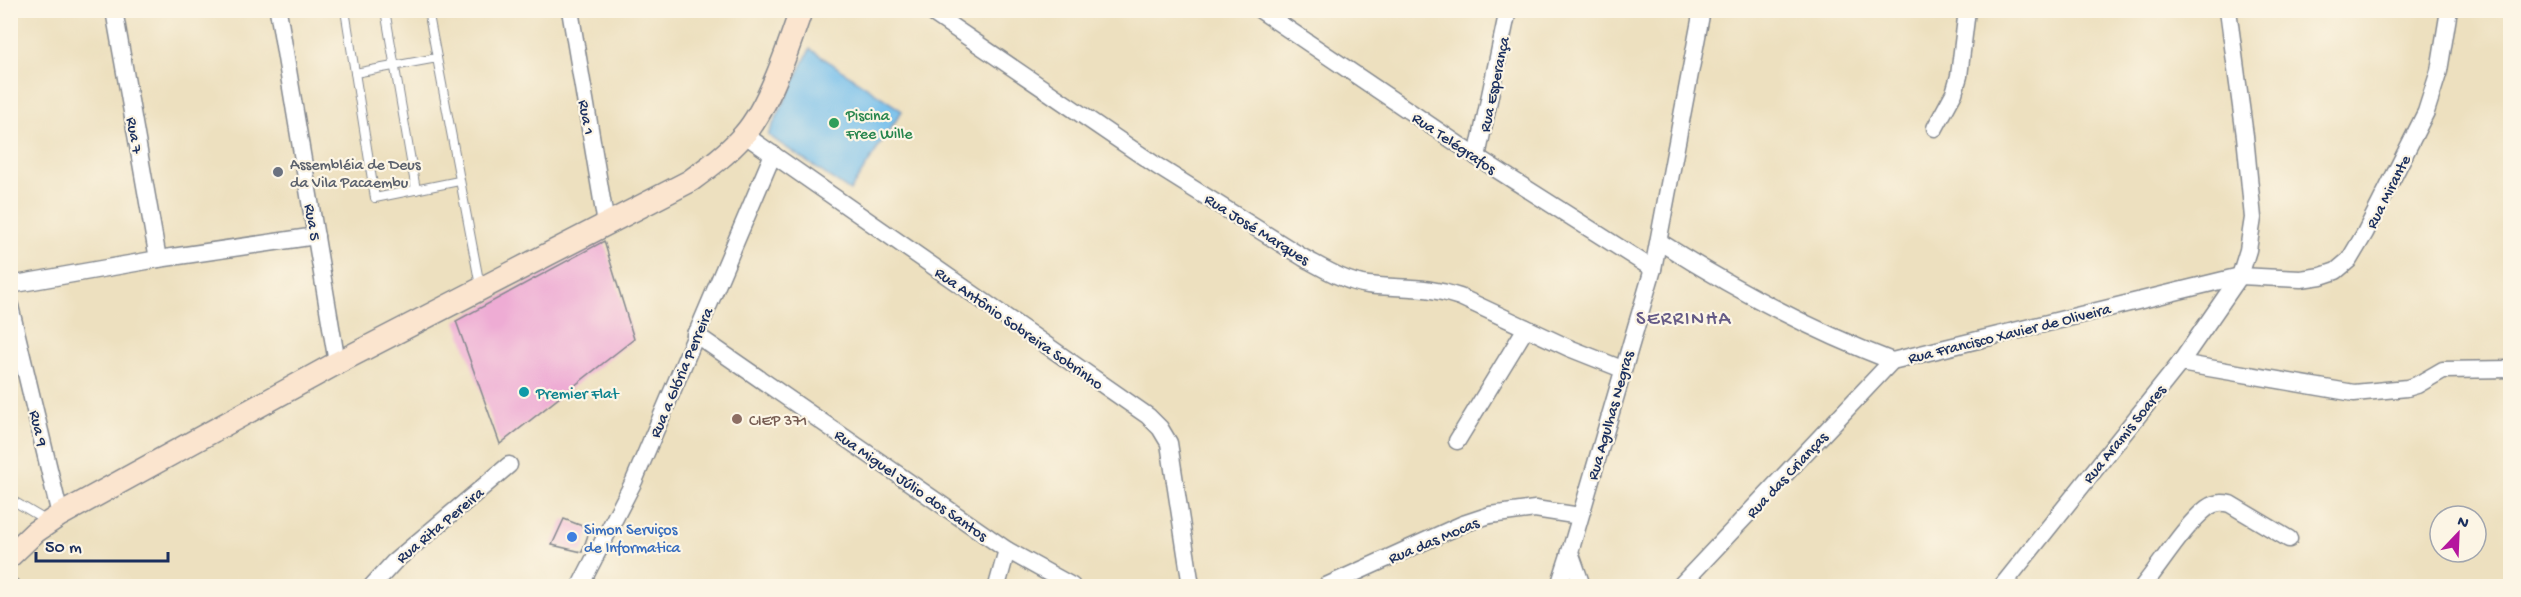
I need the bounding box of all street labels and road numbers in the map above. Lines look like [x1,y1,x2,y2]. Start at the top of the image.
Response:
street label: Rua Esperança [1477,34,1516,134]
street label: Rua 1 [572,99,597,137]
street label: Rua Telégrafos [1407,110,1500,181]
street label: Rua 7 [120,116,145,156]
street label: Rua Mirante [2363,152,2417,233]
street label: Rua José Marques [1200,191,1313,271]
street label: Rua 5 [298,203,323,242]
street label: Rua Antônio Sobreira Sobrinho [930,264,1106,395]
street label: Rua Francisco Xavier de Oliveira [1907,301,2114,370]
street label: Rua a Glória Perreira [647,304,720,441]
street label: Rua Agulhas Negras [1585,348,1640,483]
street label: Rua Aramis Soares [2080,381,2172,488]
street label: Rua 9 [23,409,50,449]
street label: Rua Miguel Júlio dos Santos [830,427,991,548]
street label: Rua das Crianças [1744,429,1834,523]
street label: Rua Rita Pereira [394,484,490,569]
street label: Rua das Mocas [1386,514,1483,570]

